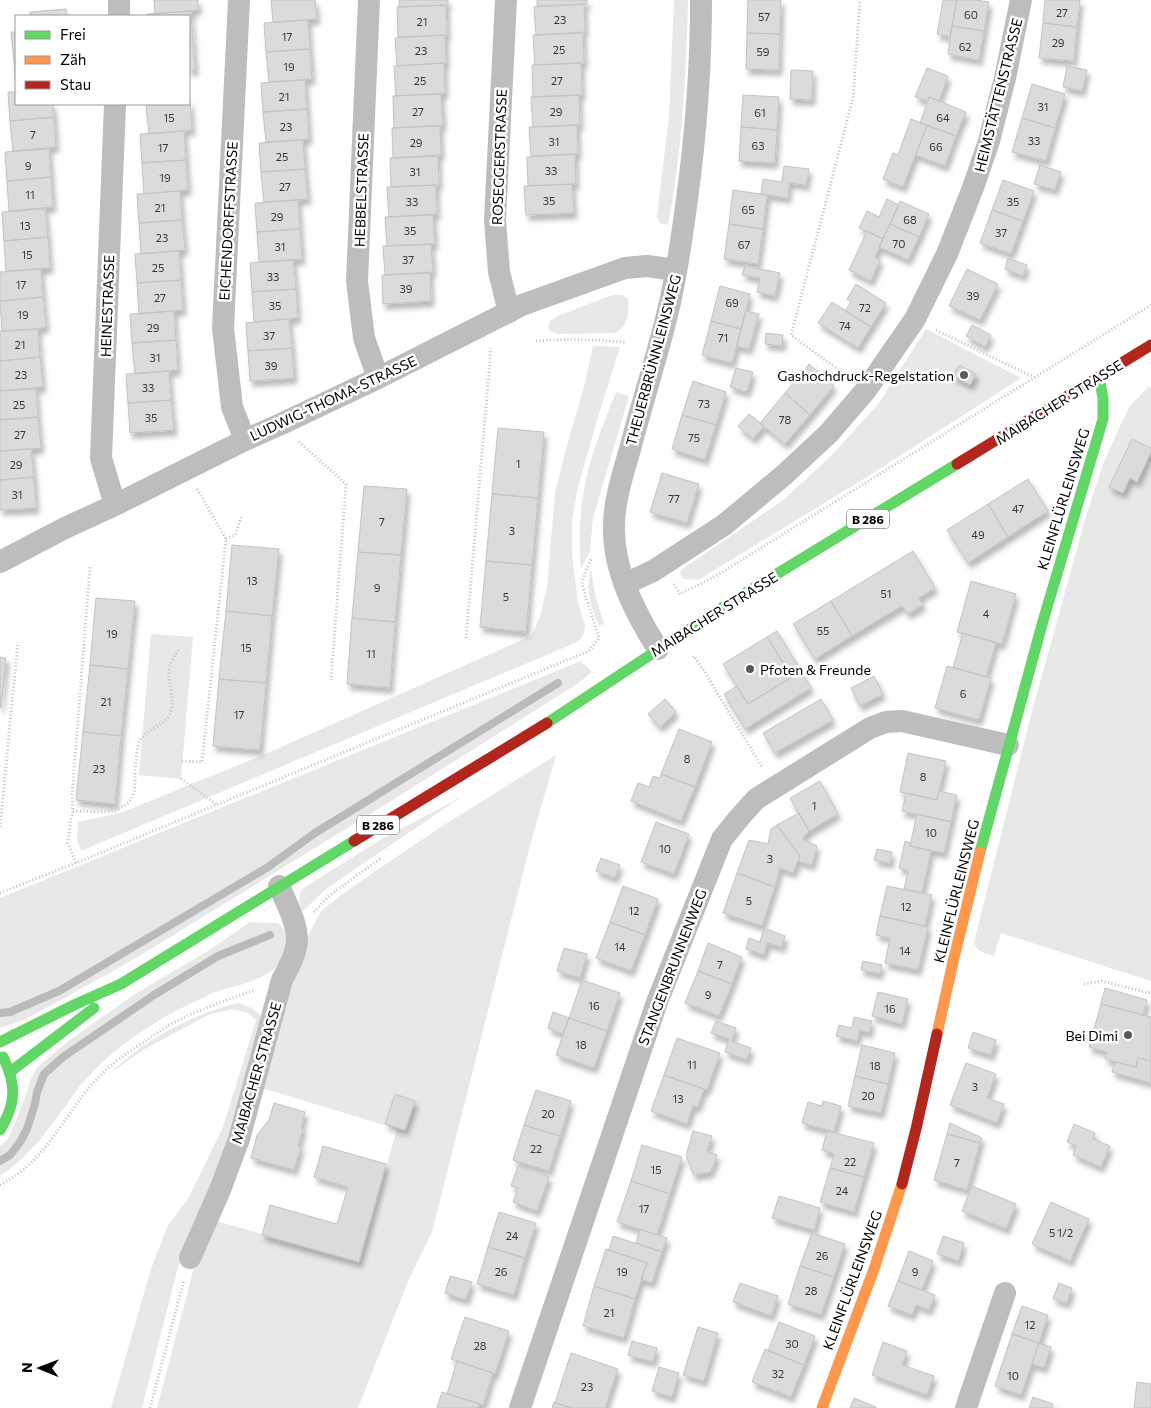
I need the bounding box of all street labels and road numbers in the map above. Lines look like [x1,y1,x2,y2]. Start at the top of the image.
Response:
street label: HEIMSTÄTTENSTRASSE [971,16,1025,174]
street label: ROSEGGERSTRASSE [488,89,510,225]
street label: HEBBELSTRASSE [351,133,371,247]
street label: EICHENDORFFSTRASSE [215,141,241,301]
street label: HEINESTRASSE [97,255,117,357]
street label: THEUERBRÜNNLEINSWEG [622,272,684,448]
street label: LUDWIG-THOMA-STRASSE [247,352,419,444]
street label: MAIBACHER STRASSE [992,356,1126,448]
street label: KLEINFLÜRLEINSWEG [1033,426,1093,572]
road number: B 286 [847,509,889,528]
street label: MAIBACHER STRASSE [647,568,781,660]
road number: B 286 [357,816,399,834]
street label: KLEINFLÜRLEINSWEG [930,817,982,965]
street label: STANGENBRUNNENWEG [634,886,710,1048]
street label: MAIBACHER STRASSE [228,1000,284,1146]
street label: KLEINFLÜRLEINSWEG [819,1208,885,1352]

